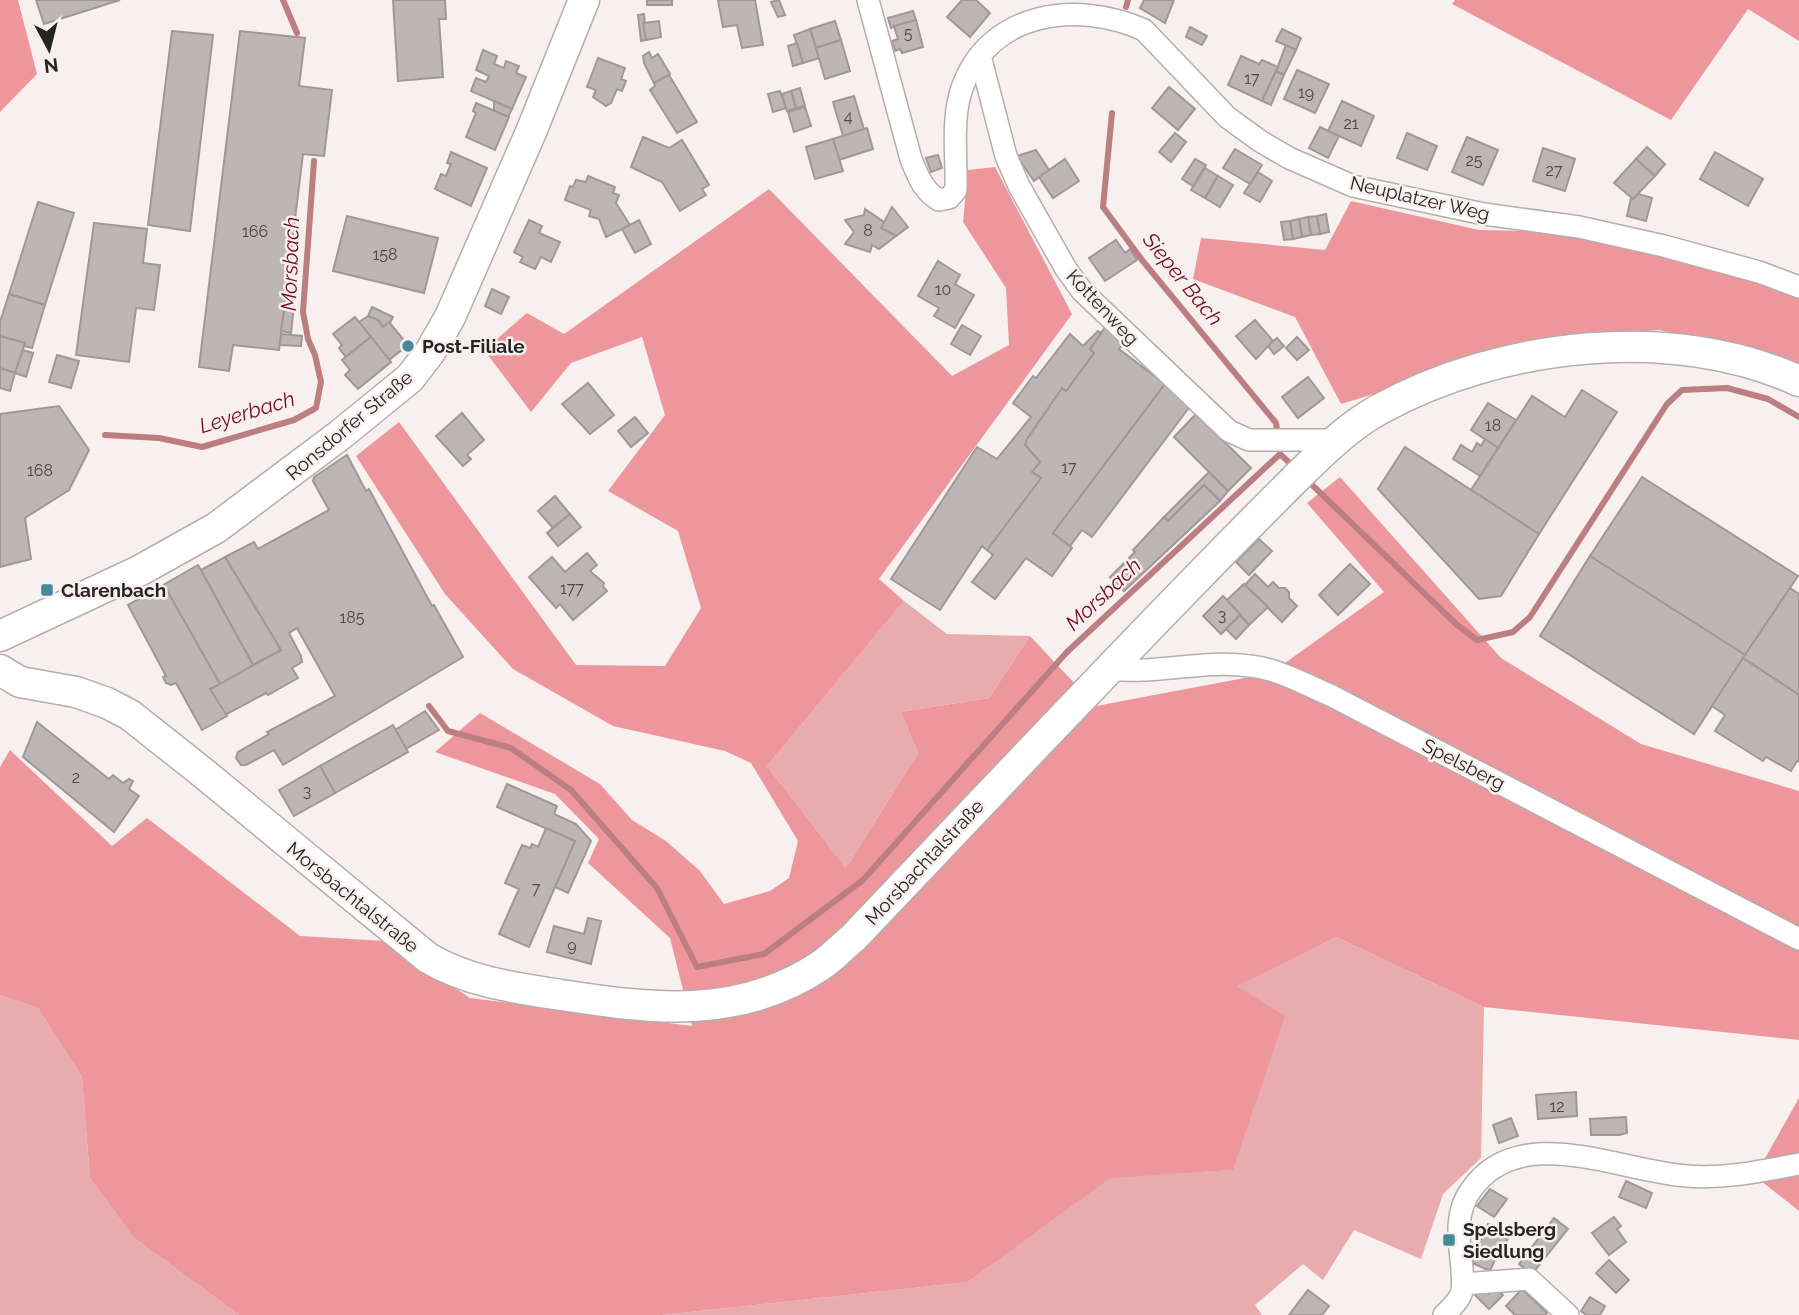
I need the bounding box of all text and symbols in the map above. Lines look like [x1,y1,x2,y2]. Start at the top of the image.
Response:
north arrow [14,14,84,84]
house number: 5 [904,24,913,43]
text: N [43,54,60,78]
house number: 17 [1244,69,1260,88]
house number: 19 [1298,83,1314,102]
house number: 4 [844,107,853,126]
house number: 21 [1343,114,1359,133]
house number: 25 [1465,151,1483,170]
house number: 27 [1546,161,1563,180]
street label: Neuplatzer Weg [1348,171,1492,225]
water label: Morsbach [276,216,304,312]
house number: 8 [863,221,873,240]
house number: 166 [242,222,268,241]
water label: Sieper Bach [1137,227,1228,331]
house number: 158 [372,245,398,264]
street label: Kottenweg [1062,265,1144,349]
house number: 10 [935,280,951,299]
place label: Post-Filiale [422,335,525,357]
marker: Post-Filiale [400,338,416,354]
street label: Ronsdorfer Straße [281,366,417,484]
water label: Leyerbach [196,386,298,438]
house number: 18 [1485,416,1501,435]
house number: 17 [1061,458,1077,477]
house number: 168 [27,461,53,480]
water label: Morsbach [1060,553,1146,635]
place label: Clarenbach [61,579,166,601]
house number: 177 [560,579,584,598]
marker: Clarenbach [39,582,55,598]
house number: 3 [1218,606,1226,625]
house number: 185 [339,608,365,627]
street label: Spelsberg [1419,734,1509,794]
house number: 2 [72,768,80,787]
house number: 3 [303,782,311,801]
street label: Morsbachtalstraße [860,795,988,929]
street label: Morsbachtalstraße [283,837,423,957]
house number: 7 [532,879,541,898]
house number: 9 [567,936,577,955]
house number: 12 [1549,1097,1565,1116]
place label: Spelsberg Siedlung [1463,1218,1556,1262]
marker: Spelsberg Siedlung [1441,1232,1457,1248]

